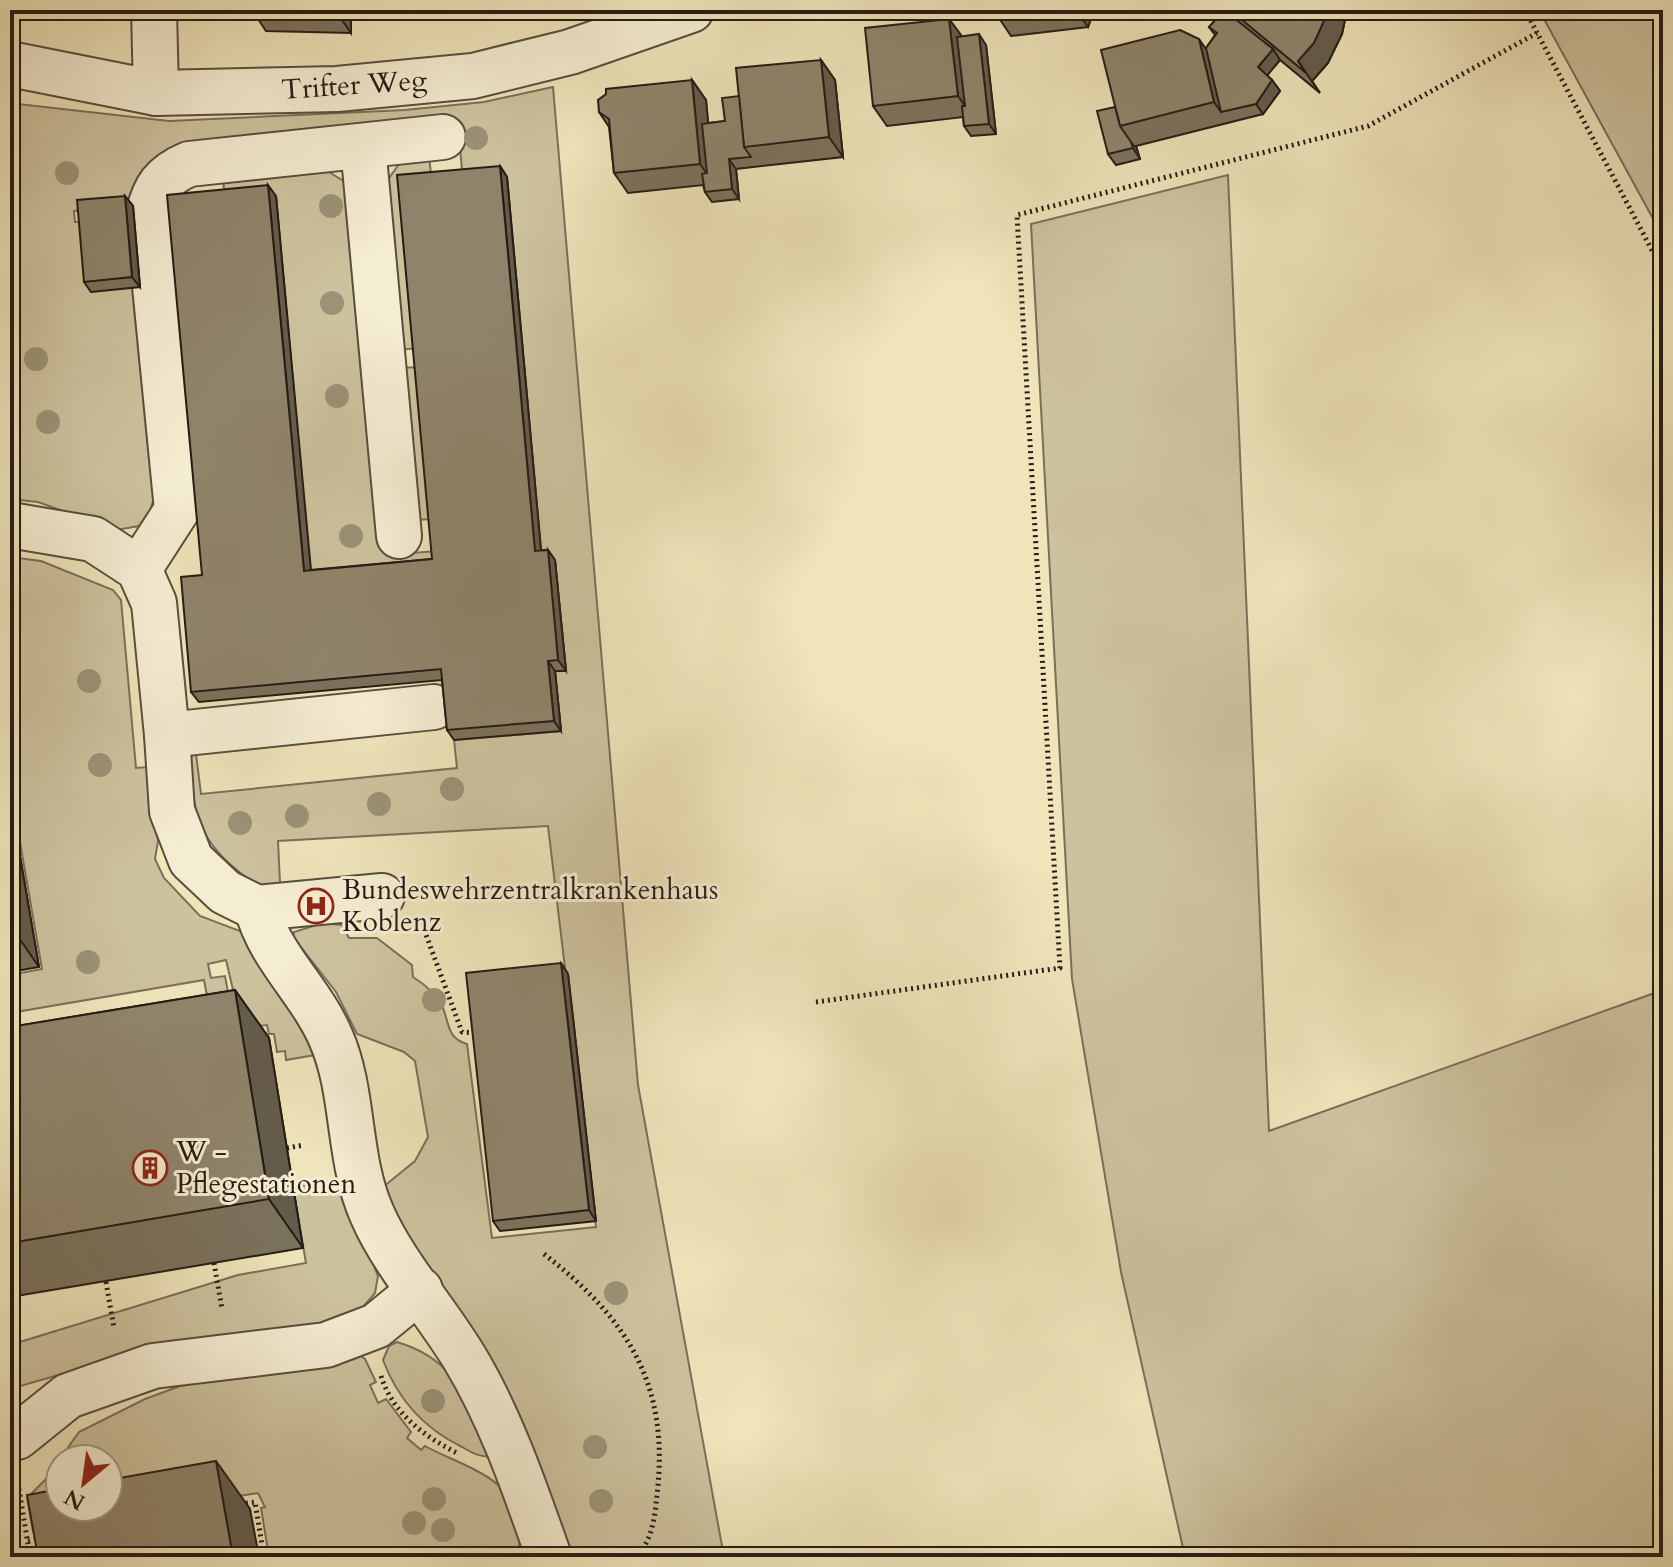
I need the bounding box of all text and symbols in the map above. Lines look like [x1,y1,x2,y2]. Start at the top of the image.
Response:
street label: Trifter Weg [280,61,428,109]
place label: Bundeswehrzentralkrankenhaus Koblenz [342,871,718,941]
hospital icon: Bundeswehrzentralkrankenhaus Koblenz [297,887,335,925]
place label: W - Pflegestationen [175,1133,356,1203]
building icon: W - Pflegestationen [131,1149,169,1187]
north arrow [44,1443,124,1523]
text: N [59,1482,90,1517]

